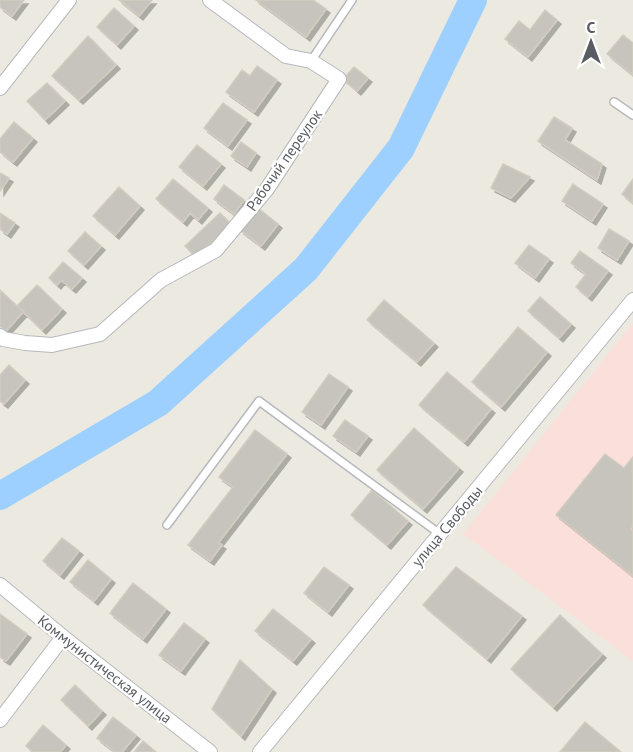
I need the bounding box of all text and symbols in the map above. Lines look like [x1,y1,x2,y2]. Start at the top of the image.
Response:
north arrow [561,12,621,72]
text: С [587,17,596,37]
street label: Рабочий переулок [242,105,327,215]
street label: улица Свободы [407,481,487,571]
street label: Коммунистическая улица [34,611,176,727]

